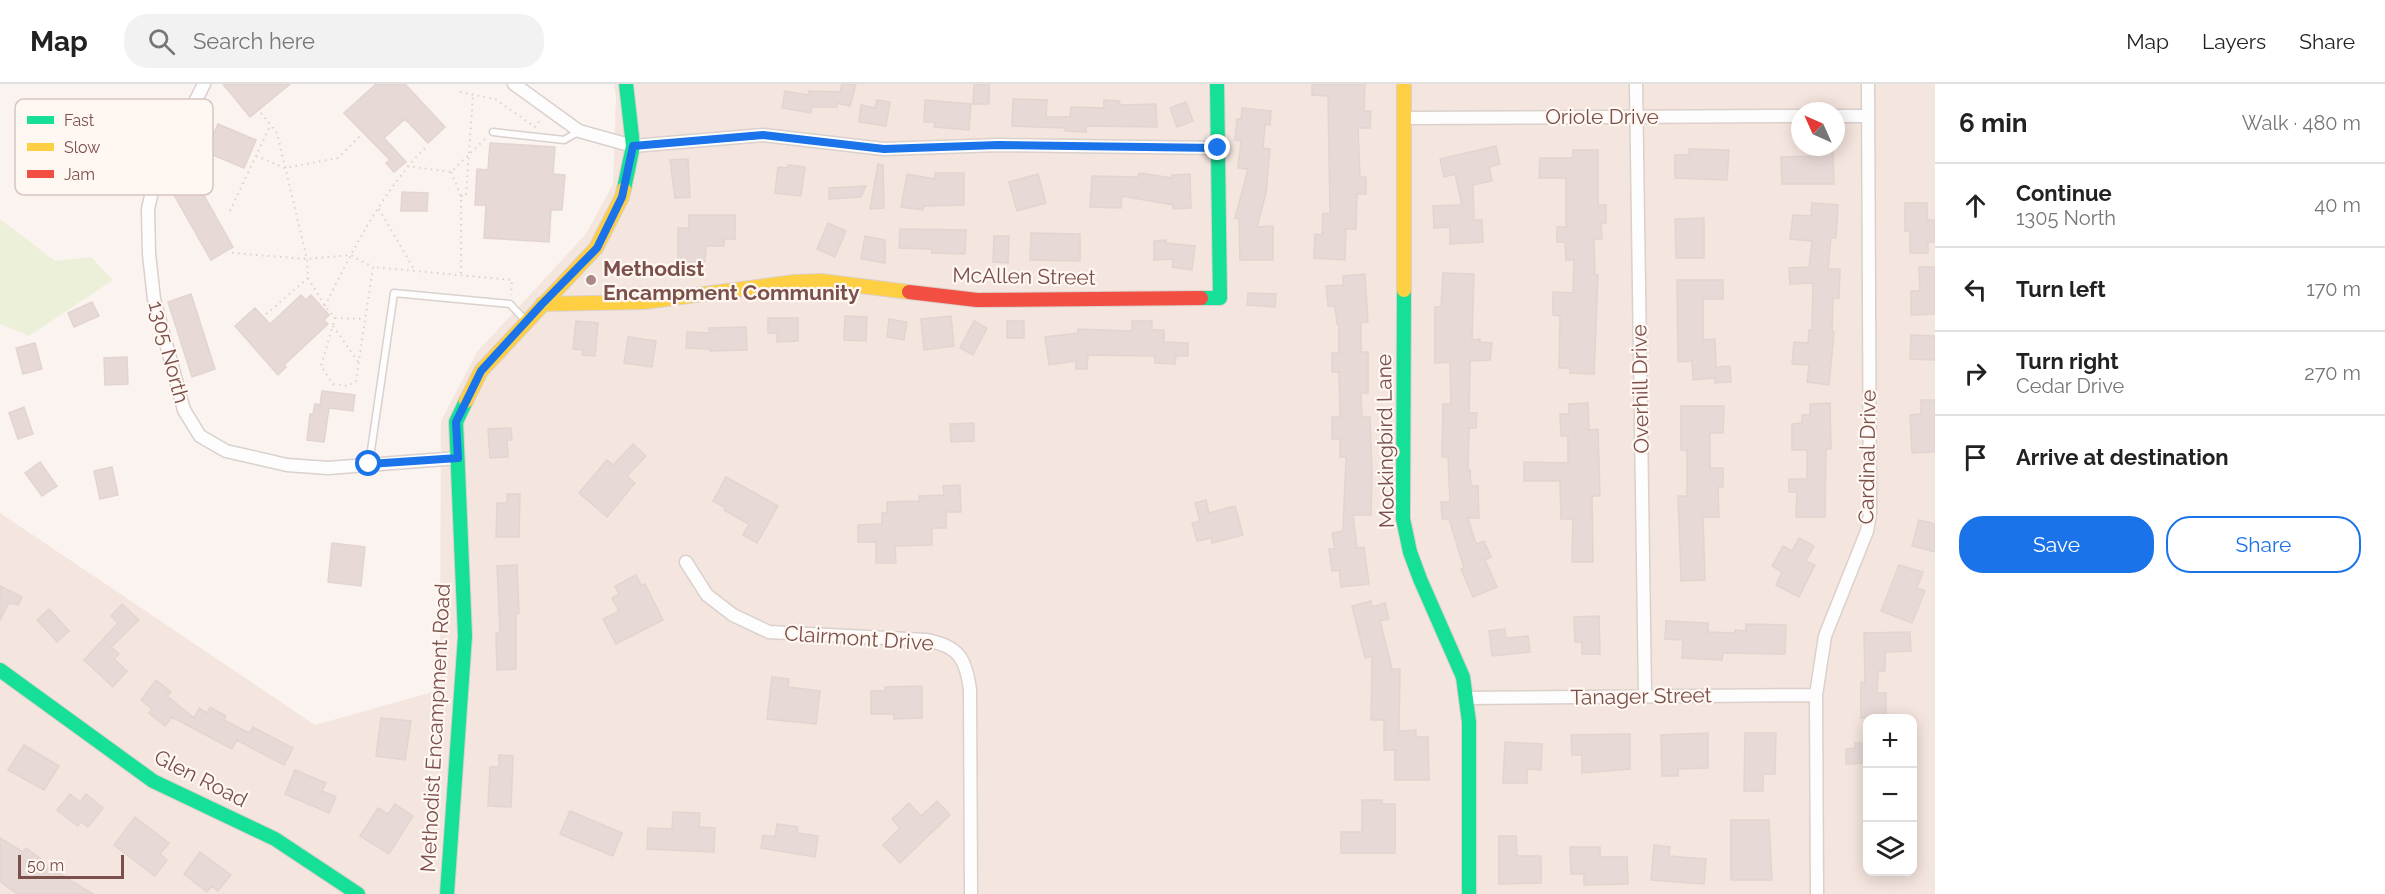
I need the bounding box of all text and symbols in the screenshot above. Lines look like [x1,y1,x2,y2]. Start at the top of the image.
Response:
search box [124,14,544,68]
text: Map [30,25,88,58]
icon: search [145,25,178,58]
text: Search here [193,28,315,54]
text: Map [2126,29,2169,54]
text: Layers [2202,29,2266,54]
text: Share [2299,29,2355,54]
legend [15,99,213,195]
north arrow [1791,102,1845,156]
street label: Oriole Drive [1545,104,1659,129]
text: 6 min [1959,108,2028,138]
text: Fast [64,111,95,130]
text: Walk · 480 m [2242,111,2361,135]
route end [1204,134,1230,160]
text: Slow [64,138,100,157]
text: Jam [64,165,95,184]
text: Continue [2016,180,2112,206]
icon: ahead [1959,189,1992,222]
text: 40 m [2314,193,2361,217]
text: 1305 North [2016,206,2116,230]
place label: Methodist Encampment Community [603,256,860,305]
street label: McAllen Street [952,262,1096,290]
marker: Methodist Encampment Community [584,273,598,287]
icon: left [1959,273,1992,306]
text: Turn left [2016,276,2106,302]
text: 170 m [2306,277,2361,301]
street label: 1305 North [143,298,195,406]
street label: Overhill Drive [1626,324,1654,454]
text: Turn right [2016,348,2119,374]
street label: Mockingbird Lane [1371,354,1399,528]
icon: right [1959,357,1992,390]
text: 270 m [2304,361,2361,385]
text: Cedar Drive [2016,374,2124,398]
street label: Cardinal Drive [1853,389,1881,525]
icon: arrive [1959,441,1992,474]
text: Arrive at destination [2016,444,2229,470]
route start [355,450,381,476]
button: Save [1959,516,2154,573]
button: Share [2166,516,2361,573]
street label: Methodist Encampment Road [415,583,455,873]
street label: Clairmont Drive [783,620,935,656]
street label: Tanager Street [1570,682,1712,710]
map controls [1863,714,1917,876]
button: + [1863,714,1917,768]
street label: Glen Road [150,744,252,812]
button: − [1863,768,1917,822]
button: layers [1863,822,1917,876]
scale bar [18,852,124,880]
text: 50 m [27,856,64,875]

